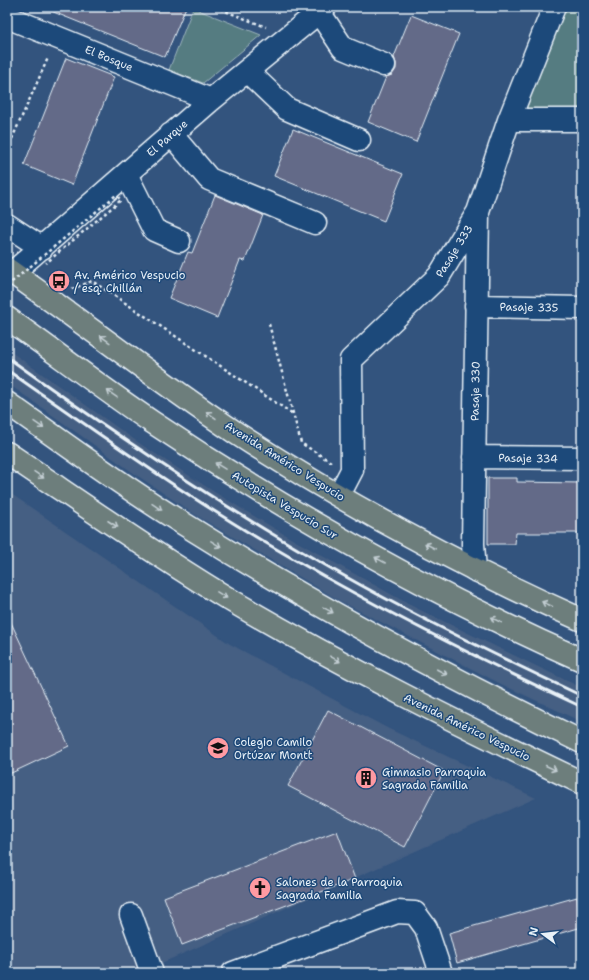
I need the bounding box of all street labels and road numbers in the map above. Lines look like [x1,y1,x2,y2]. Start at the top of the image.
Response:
street label: El Bosque [82,42,135,75]
street label: El Parque [144,116,191,160]
street label: Pasaje 333 [432,222,476,280]
street label: Pasaje 335 [500,299,559,316]
street label: Pasaje 330 [467,361,484,421]
street label: Avenida Américo Vespucio [222,418,348,505]
street label: Pasaje 334 [498,450,558,467]
street label: Autopista Vespucio Sur [229,468,340,543]
street label: Avenida Américo Vespucio [401,690,533,765]

